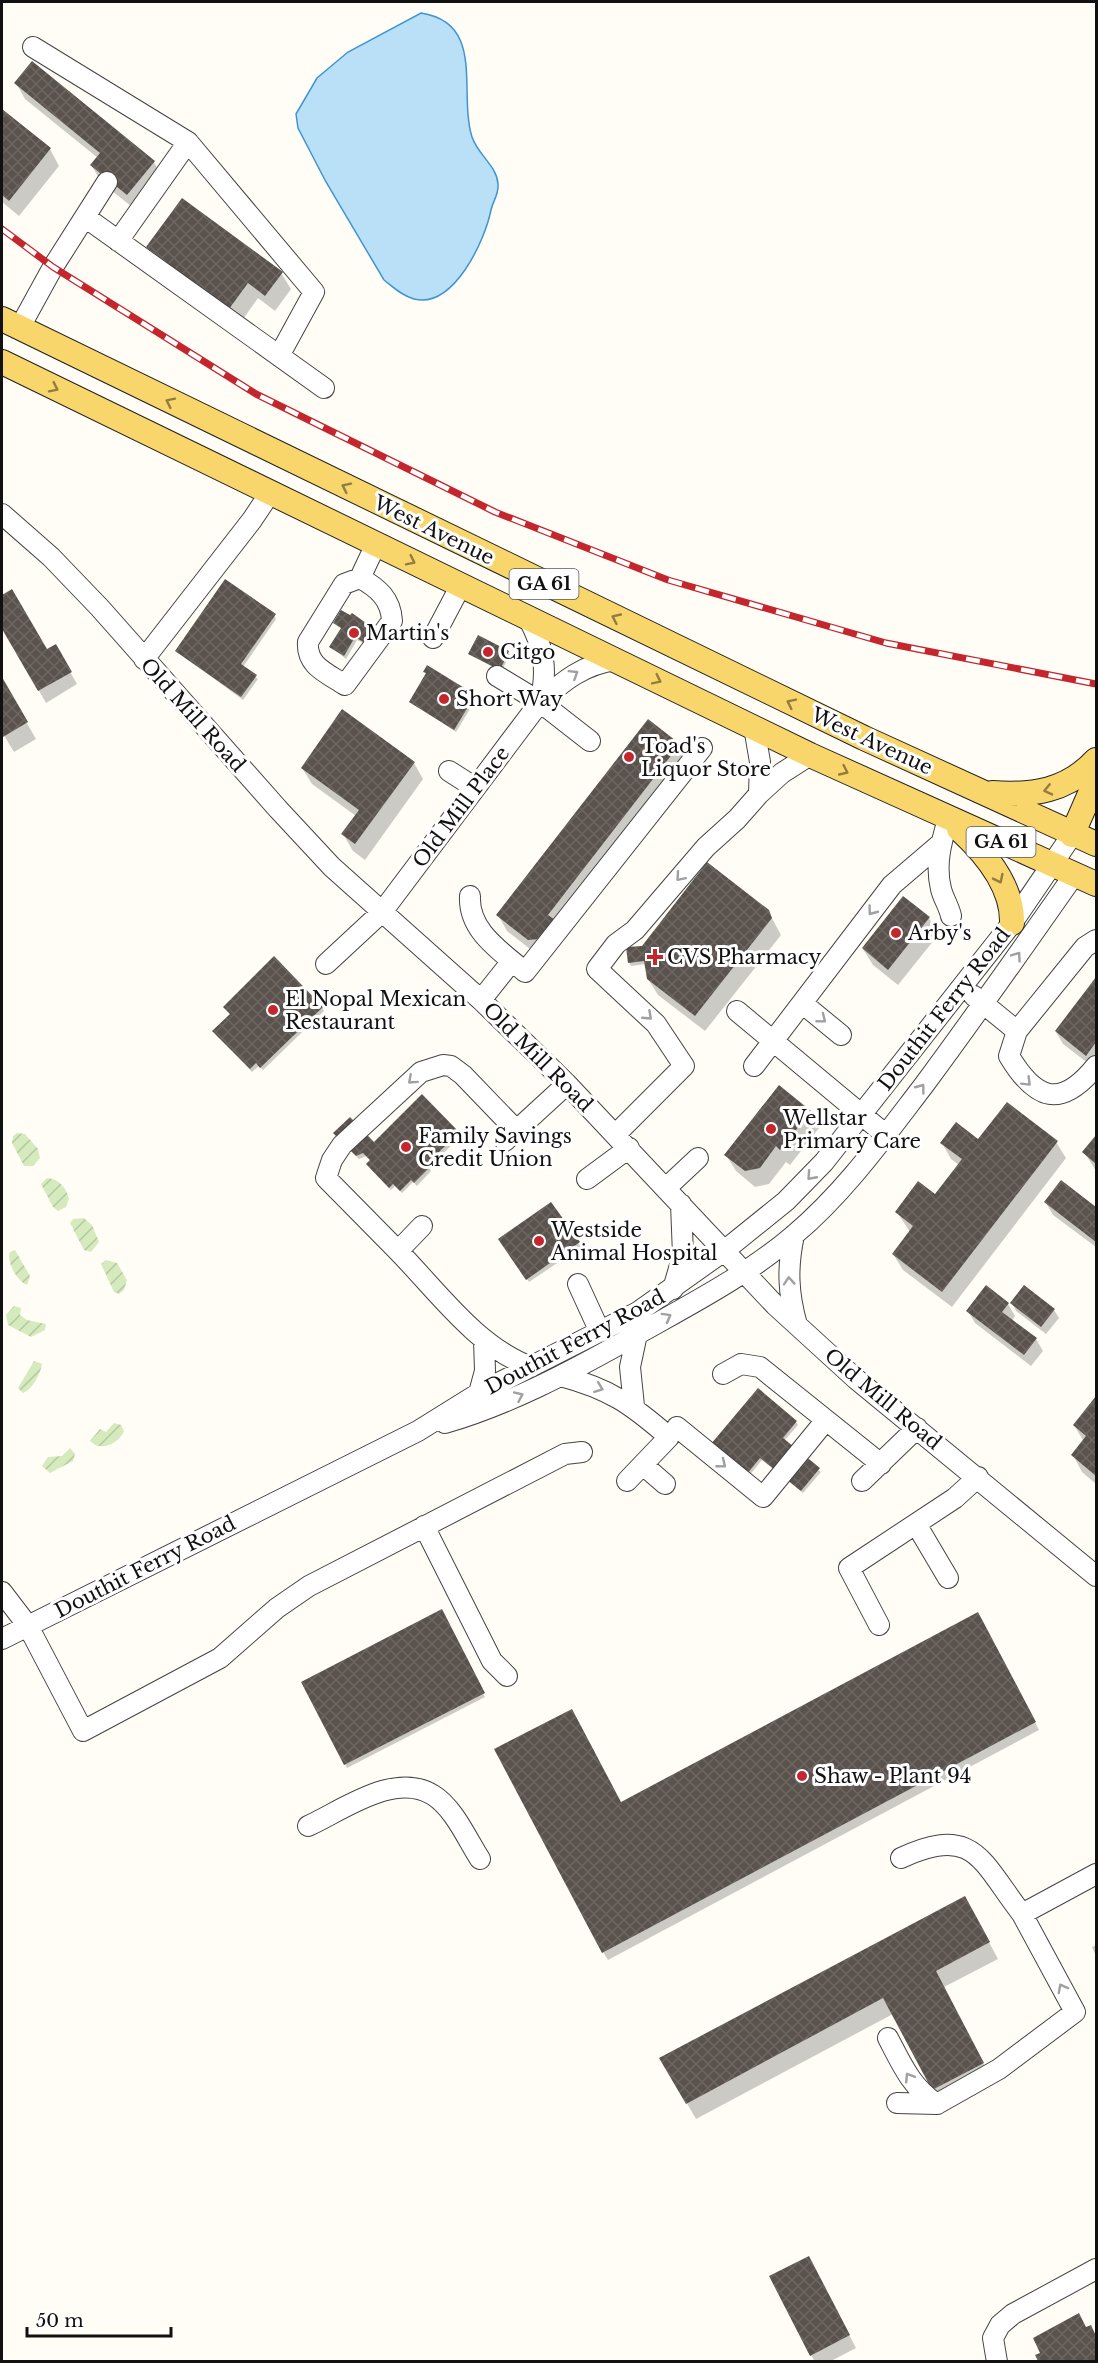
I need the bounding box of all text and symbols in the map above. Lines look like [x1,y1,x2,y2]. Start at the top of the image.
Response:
one-way arrow [48,381,58,392]
one-way arrow [166,398,177,410]
one-way arrow [341,483,352,494]
street label: West Avenue [369,490,498,570]
one-way arrow [405,554,416,566]
road number: GA 61 [510,569,578,599]
one-way arrow [611,613,622,625]
place label: Martin's [366,621,449,645]
marker: Martin's [347,626,361,640]
place label: Citgo [500,640,555,664]
marker: Citgo [481,645,495,659]
street label: Old Mill Road [136,653,250,777]
one-way arrow [568,670,578,682]
one-way arrow [650,673,661,684]
place label: Short Way [456,687,563,711]
marker: Short Way [437,692,451,706]
one-way arrow [787,699,798,710]
street label: West Avenue [807,702,937,780]
place label: Toad's Liquor Store [641,734,771,781]
street label: Old Mill Place [408,742,514,872]
marker: Toad's Liquor Store [622,750,636,764]
one-way arrow [838,763,849,775]
one-way arrow [1043,783,1053,796]
road number: GA 61 [966,827,1036,857]
one-way arrow [677,870,688,881]
one-way arrow [992,872,1004,883]
one-way arrow [868,905,879,916]
place label: Arby's [907,921,972,945]
street label: Douthit Ferry Road [873,923,1015,1095]
marker: Arby's [889,926,903,940]
place label: CVS Pharmacy [667,945,821,969]
marker: CVS Pharmacy [648,950,662,964]
one-way arrow [1010,952,1021,963]
place label: El Nopal Mexican Restaurant [285,987,467,1034]
street label: Old Mill Road [478,997,598,1117]
marker: El Nopal Mexican Restaurant [266,1003,280,1017]
one-way arrow [641,1009,652,1020]
one-way arrow [815,1011,826,1022]
one-way arrow [408,1073,419,1084]
one-way arrow [1020,1074,1031,1085]
one-way arrow [914,1083,925,1094]
place label: Wellstar Primary Care [782,1106,921,1153]
marker: Wellstar Primary Care [764,1122,778,1136]
place label: Family Savings Credit Union [418,1124,572,1171]
marker: Family Savings Credit Union [399,1140,413,1154]
one-way arrow [807,1169,818,1180]
place label: Westside Animal Hospital [550,1218,717,1265]
marker: Westside Animal Hospital [532,1234,546,1248]
one-way arrow [782,1276,795,1285]
street label: Douthit Ferry Road [481,1284,669,1400]
one-way arrow [661,1313,671,1325]
street label: Old Mill Road [820,1343,946,1455]
one-way arrow [593,1381,604,1393]
one-way arrow [513,1391,524,1403]
one-way arrow [715,1457,726,1468]
street label: Douthit Ferry Road [51,1511,239,1623]
place label: Shaw - Plant 94 [814,1764,972,1788]
marker: Shaw - Plant 94 [795,1769,809,1783]
one-way arrow [1058,1983,1069,1994]
one-way arrow [905,2073,916,2084]
scale bar [27,2300,171,2338]
text: 50 m [36,2310,84,2332]

